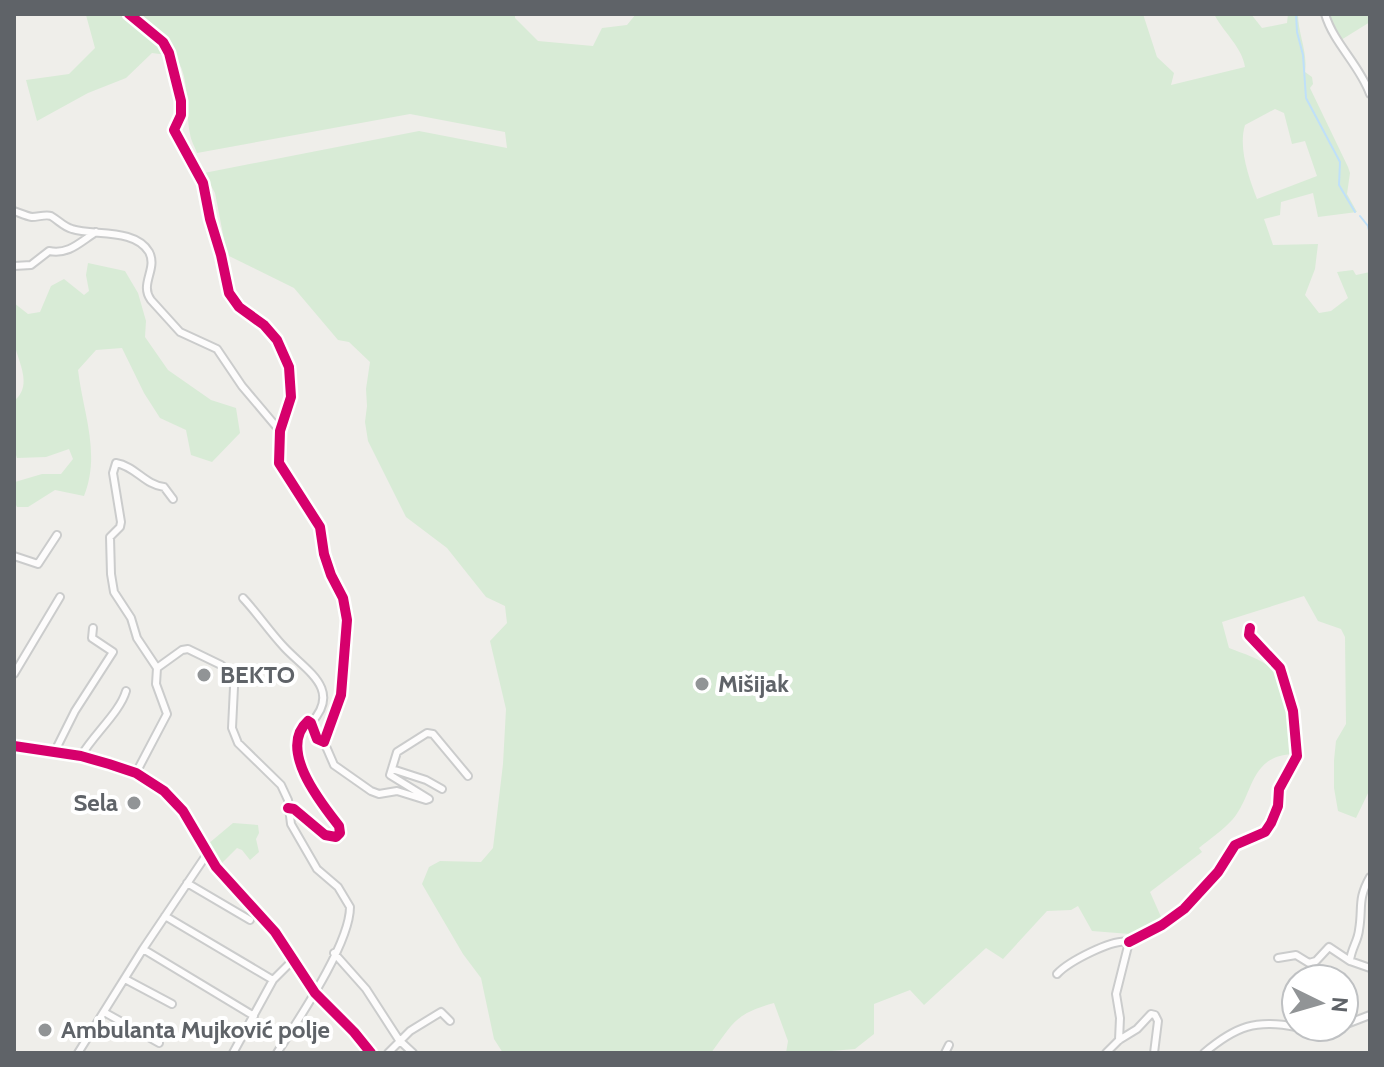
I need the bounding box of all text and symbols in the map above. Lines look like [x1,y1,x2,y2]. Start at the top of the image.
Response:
place label: BEKTO [220,660,295,689]
marker: BEKTO [195,666,213,684]
place label: Mišijak [718,669,789,698]
marker: Mišijak [693,675,711,693]
place label: Sela [73,788,118,817]
marker: Sela [125,794,143,812]
north arrow [1280,963,1360,1043]
text: N [1325,996,1354,1014]
place label: Ambulanta Mujković polje [61,1015,330,1044]
marker: Ambulanta Mujković polje [36,1021,54,1039]

